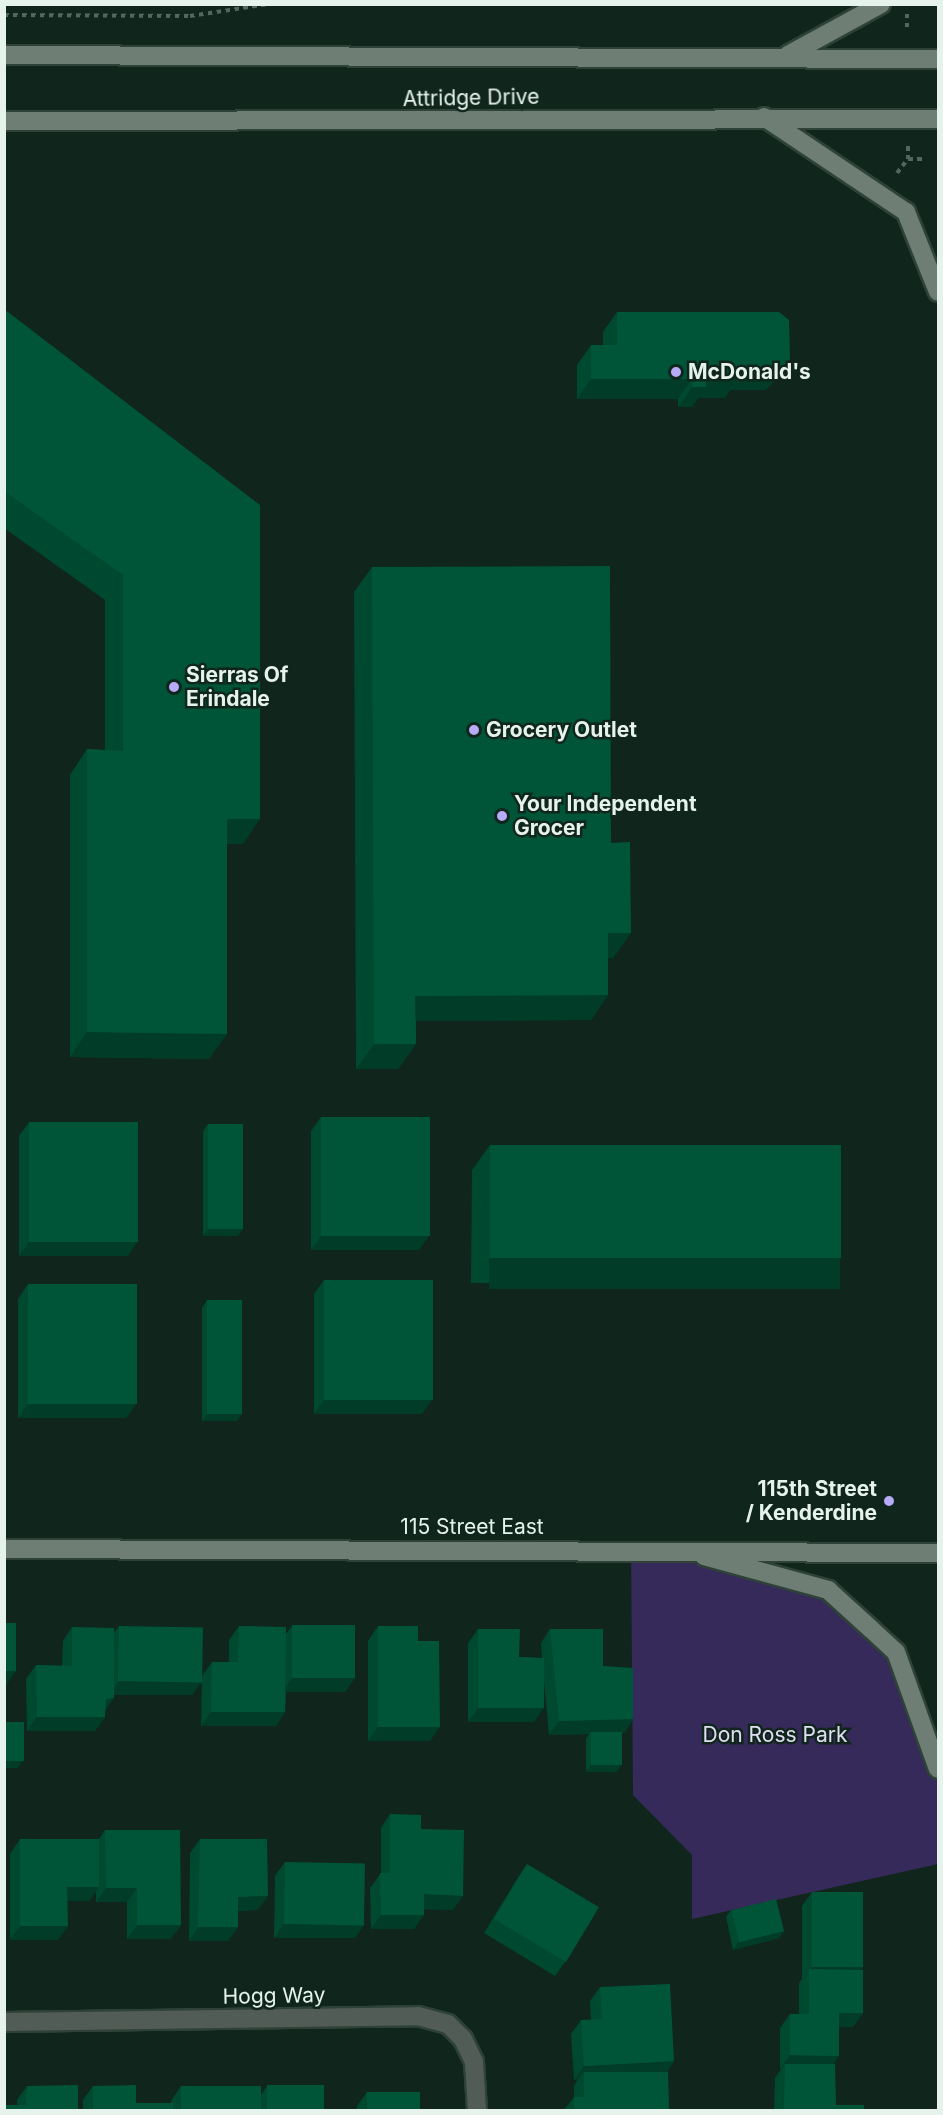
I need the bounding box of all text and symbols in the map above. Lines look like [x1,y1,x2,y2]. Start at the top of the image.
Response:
street label: Attridge Drive [402,84,540,112]
place label: McDonald's [688,359,811,385]
marker: McDonald's [669,365,683,379]
place label: Sierras Of Erindale [186,662,288,712]
marker: Sierras Of Erindale [167,680,181,694]
place label: Grocery Outlet [486,717,637,743]
marker: Grocery Outlet [467,723,481,737]
place label: Your Independent Grocer [514,791,697,841]
marker: Your Independent Grocer [495,809,509,823]
place label: 115th Street / Kenderdine [746,1476,877,1526]
marker: 115th Street / Kenderdine [882,1494,896,1508]
street label: 115 Street East [400,1514,544,1540]
park label: Don Ross Park [703,1722,847,1748]
street label: Hogg Way [222,1983,326,2009]

